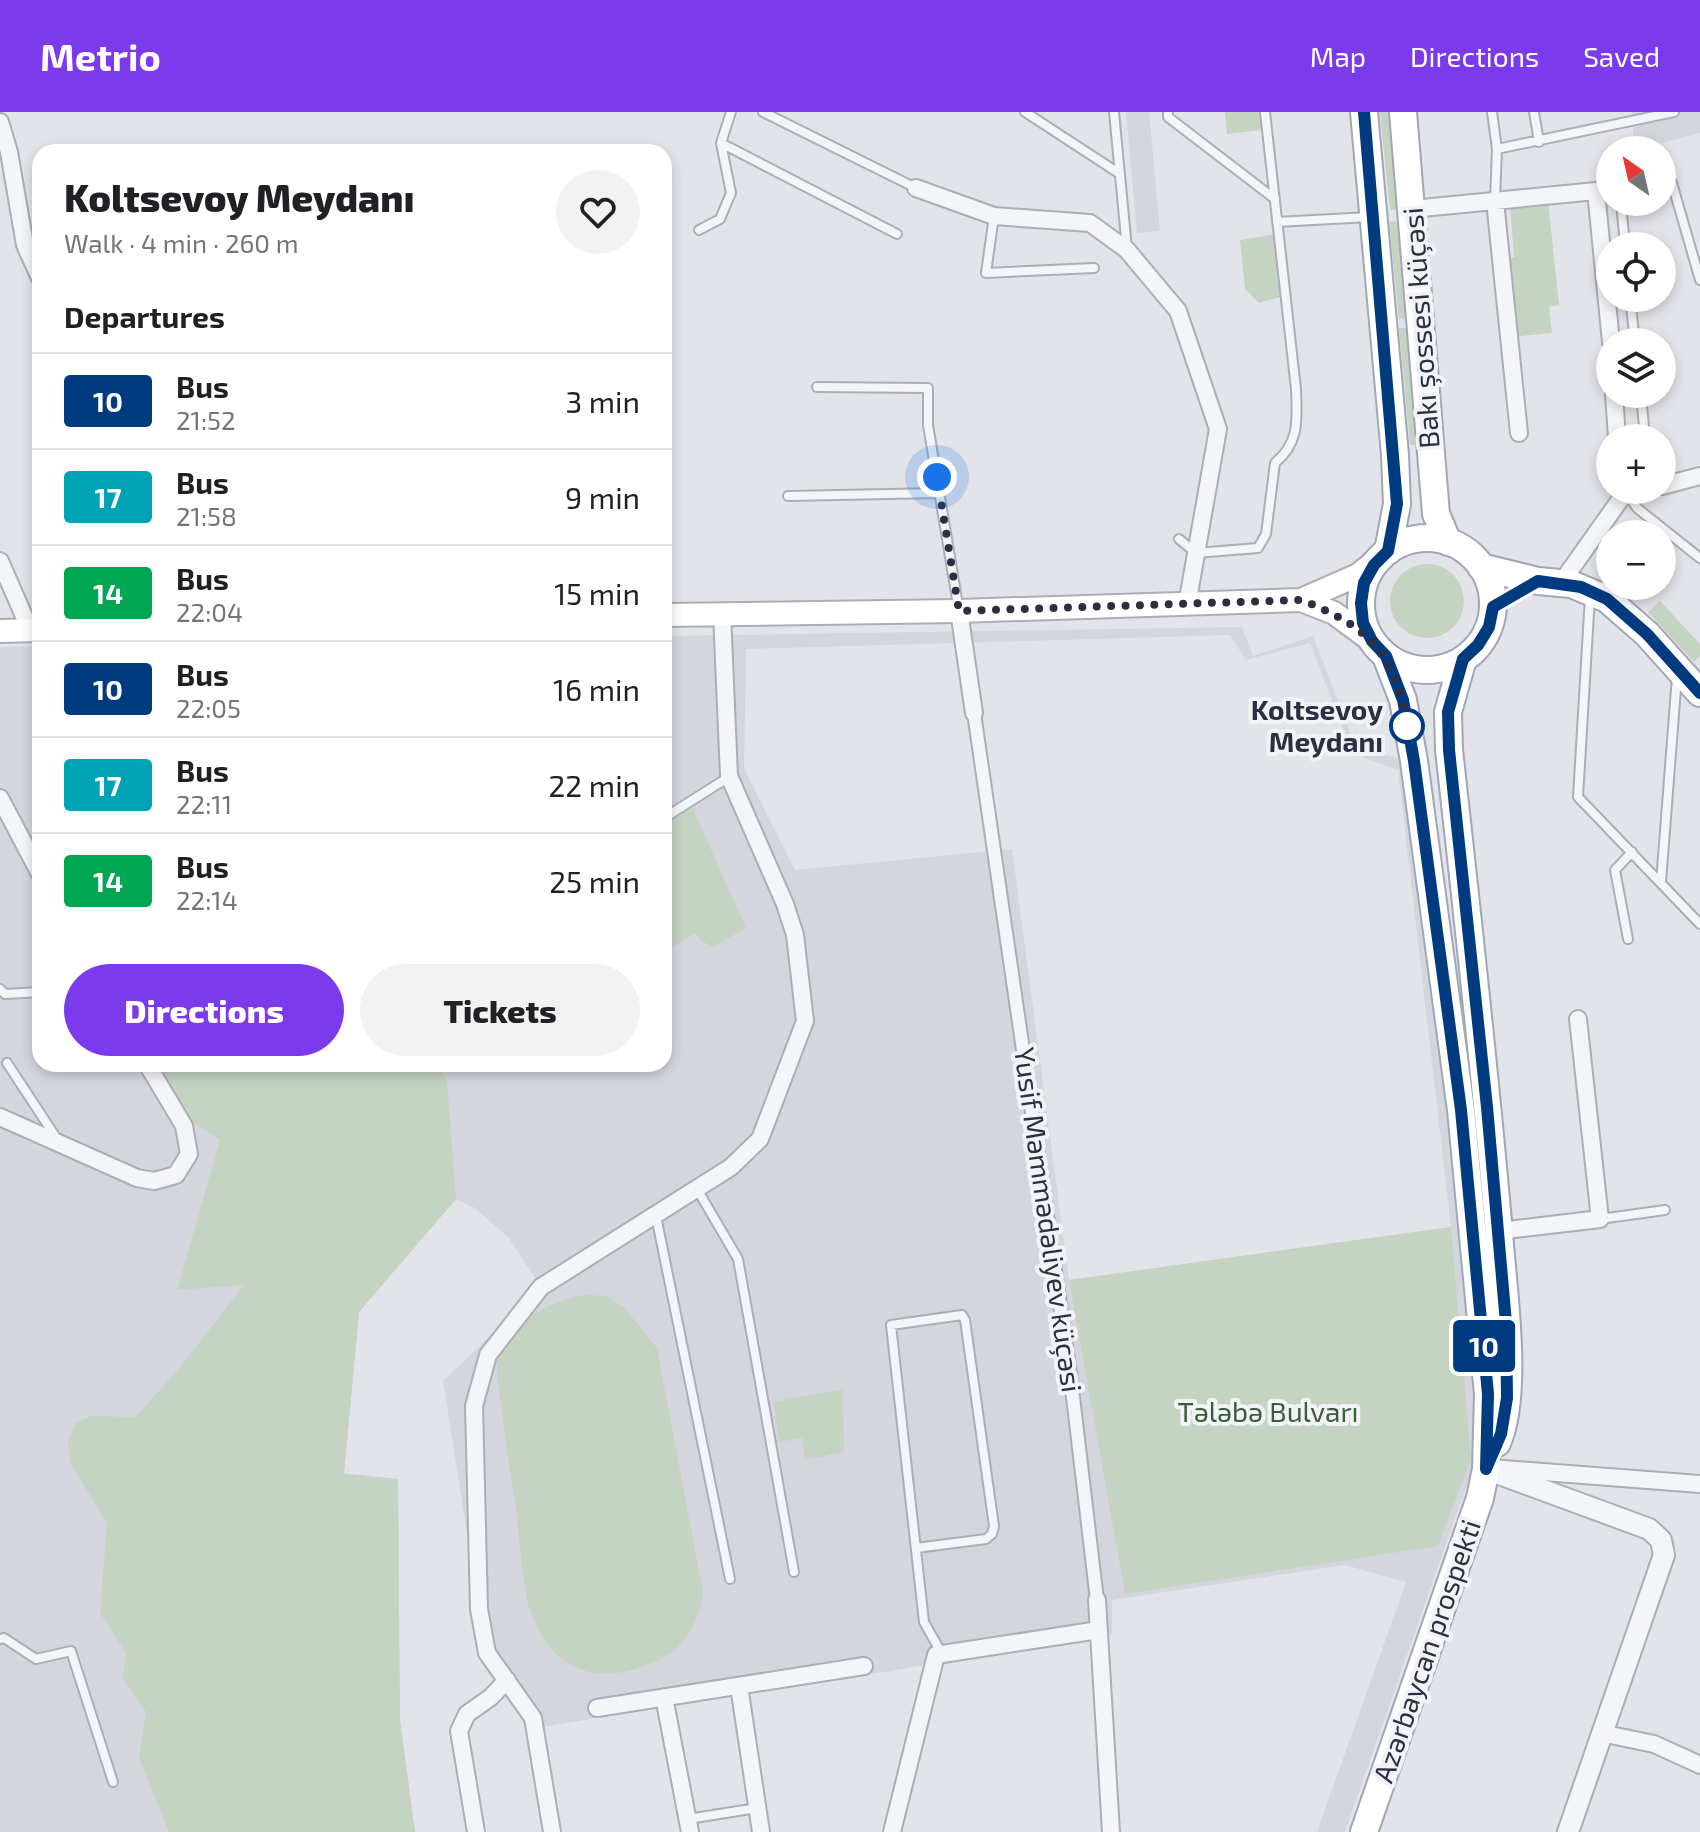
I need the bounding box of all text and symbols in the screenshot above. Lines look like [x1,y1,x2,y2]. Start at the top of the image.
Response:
text: Metrio [40,33,161,79]
text: Map [1310,39,1366,73]
text: Directions [1410,39,1539,73]
text: Saved [1583,39,1660,73]
north arrow [1596,136,1676,216]
map controls [1596,136,1676,600]
button: heart [556,170,640,254]
text: Koltsevoy Meydanı [64,174,415,220]
street label: Bakı şossesi küçəsi [1395,206,1446,450]
text: Walk · 4 min · 260 m [64,227,299,258]
button: locate [1596,232,1676,312]
text: Departures [64,298,225,334]
button: layers [1596,328,1676,408]
text: Bus [176,368,229,404]
text: 3 min [565,383,640,419]
text: 10 [93,384,123,418]
text: 21:52 [176,404,236,435]
button: + [1596,424,1676,504]
your location [917,457,957,497]
text: Bus [176,464,229,500]
text: 9 min [565,479,640,515]
text: 17 [95,480,121,514]
text: 21:58 [176,500,237,531]
button: − [1596,520,1676,600]
text: Bus [176,560,229,596]
text: 15 min [554,575,640,611]
text: 14 [93,576,123,610]
text: 22:04 [176,596,243,627]
text: Bus [176,656,229,692]
text: 16 min [553,671,640,707]
text: 10 [93,672,123,706]
text: 22:05 [176,692,241,723]
place label: Koltsevoy Meydanı [1251,692,1383,758]
marker: Koltsevoy Meydanı [1390,709,1424,743]
text: Bus [176,752,229,788]
text: 22 min [548,767,640,803]
text: 17 [95,768,121,802]
text: 22:11 [176,788,232,819]
text: Bus [176,848,229,884]
text: 25 min [549,863,640,899]
text: 14 [93,864,123,898]
text: 22:14 [176,884,238,915]
button: Directions [64,964,344,1056]
button: Tickets [360,964,640,1056]
street label: Yusif Məmmədəliyev küçəsi [1007,1045,1090,1395]
line badge: 10 [1448,1320,1520,1372]
text: 10 [1469,1329,1499,1363]
park label: Tələbə Bulvarı [1177,1394,1359,1428]
street label: Azərbaycan prospekti [1365,1515,1487,1787]

